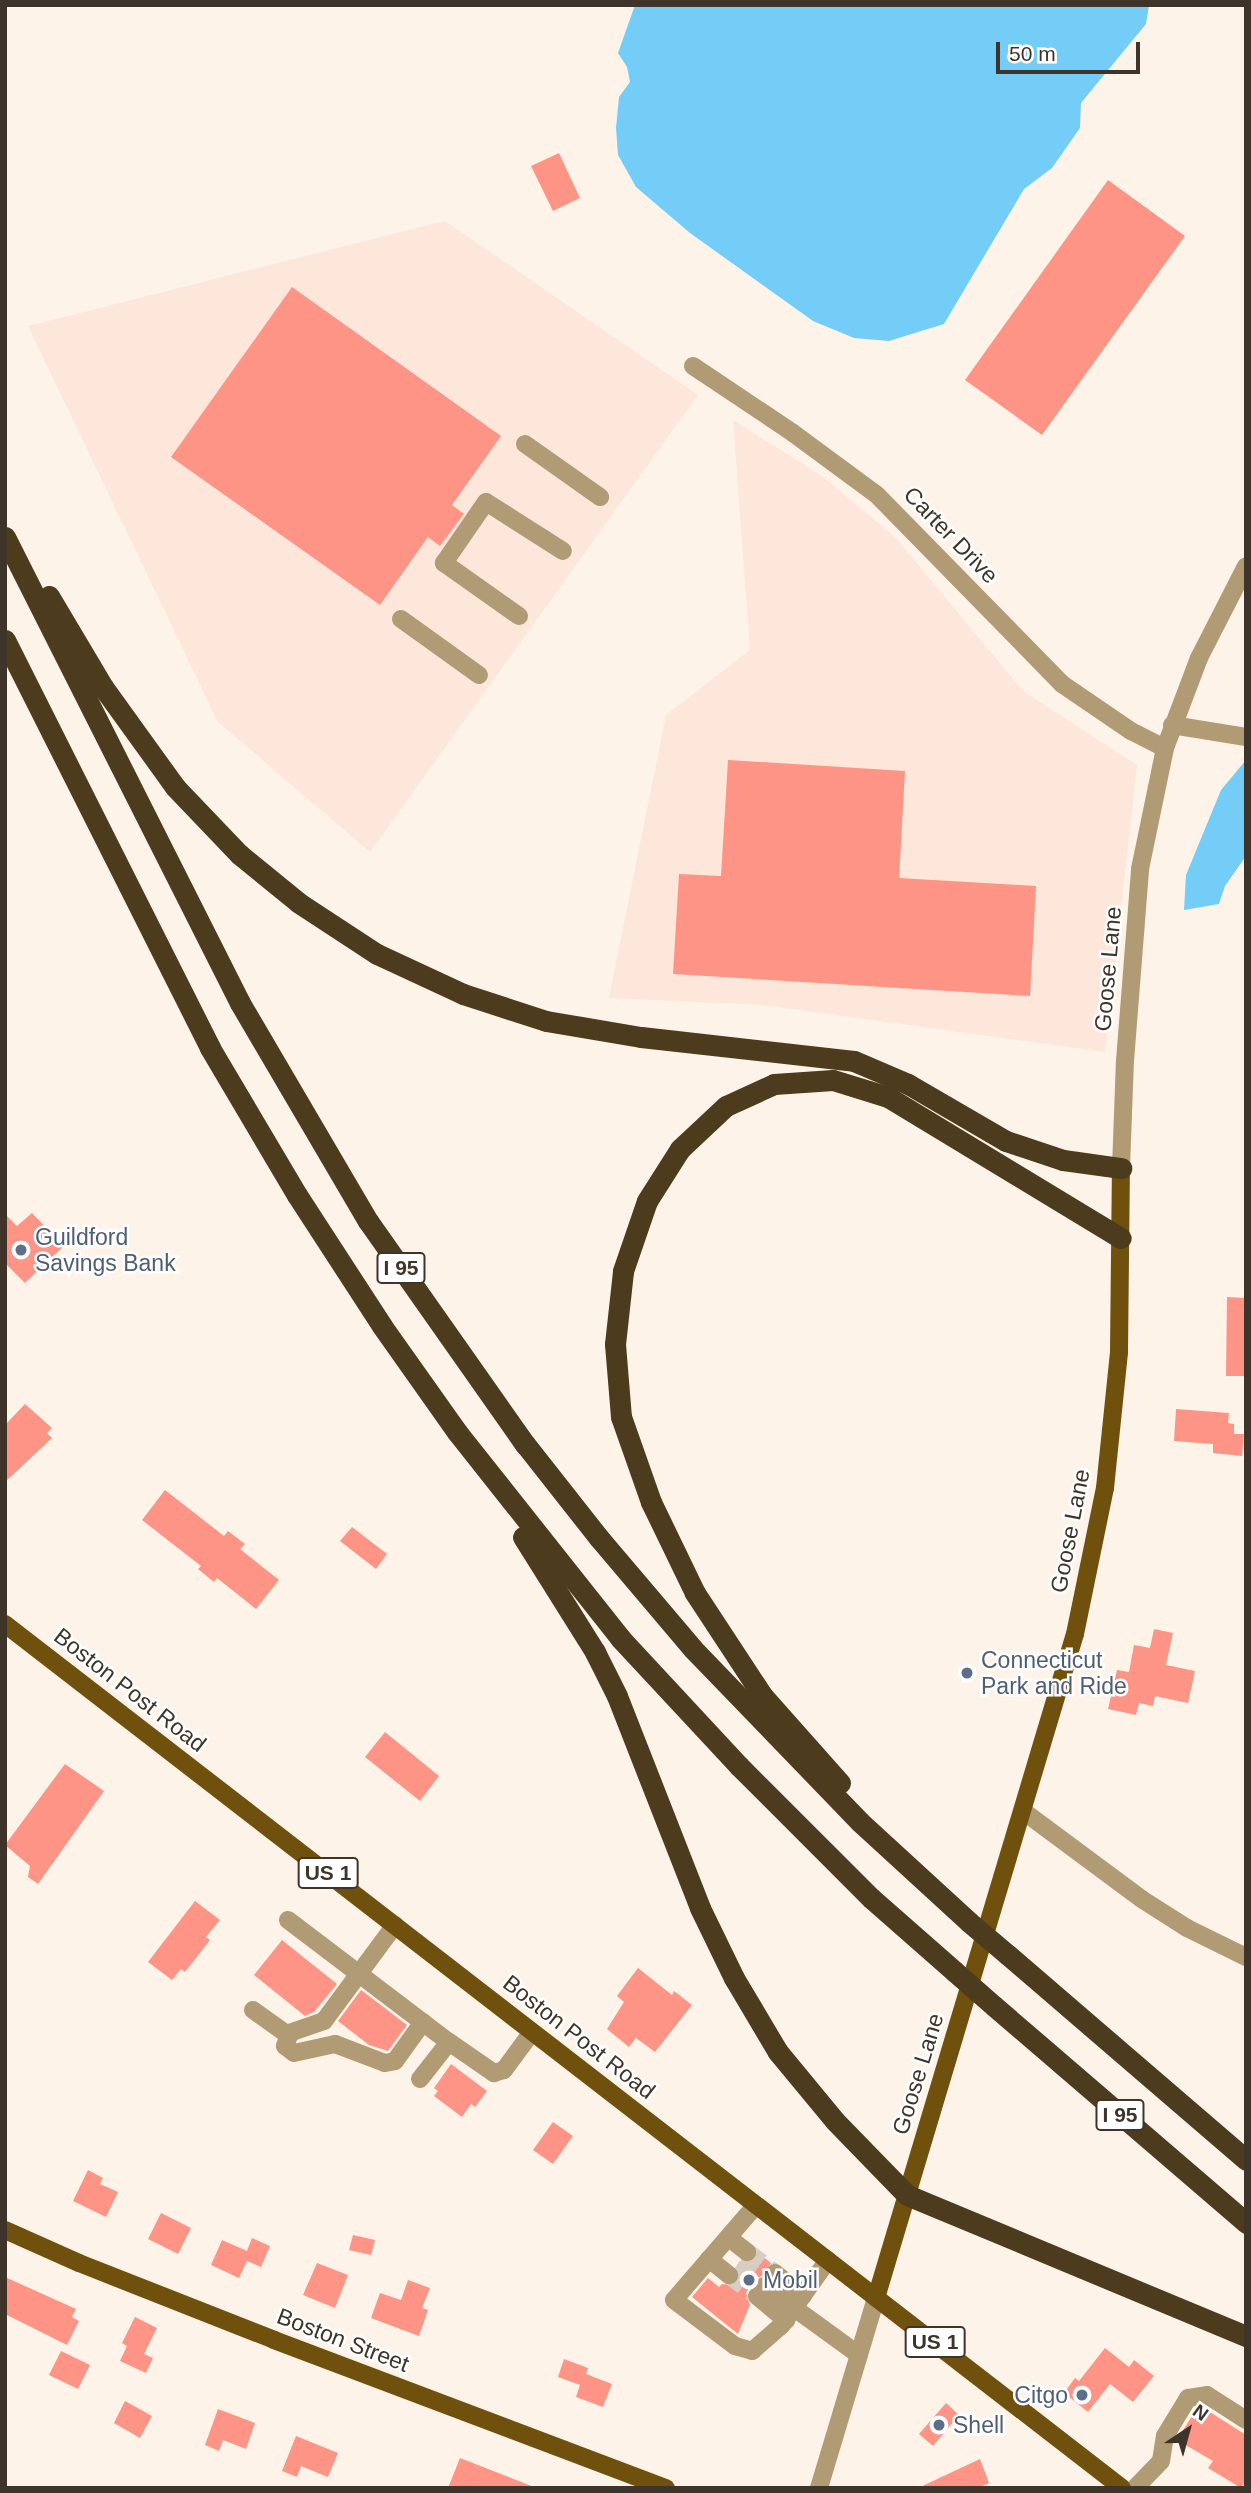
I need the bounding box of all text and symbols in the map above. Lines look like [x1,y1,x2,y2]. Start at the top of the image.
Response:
scale bar [999,28,1142,72]
text: 50 m [1009,42,1056,65]
street label: Carter Drive [898,481,1004,589]
street label: Goose Lane [1089,905,1127,1033]
place label: Guildford Savings Bank [35,1223,176,1277]
marker: Guildford Savings Bank [13,1242,29,1258]
road number: I 95 [375,1250,427,1286]
street label: Goose Lane [1044,1467,1096,1595]
street label: Boston Post Road [48,1622,212,1758]
place label: Connecticut Park and Ride [981,1646,1127,1700]
marker: Connecticut Park and Ride [959,1665,975,1681]
road number: US 1 [296,1856,360,1890]
street label: Boston Post Road [497,1969,661,2105]
street label: Goose Lane [886,2010,950,2138]
road number: I 95 [1094,2098,1146,2132]
place label: Mobil [763,2266,818,2294]
marker: Mobil [741,2272,757,2288]
street label: Boston Street [273,2302,413,2378]
road number: US 1 [904,2324,967,2360]
place label: Citgo [1014,2381,1068,2409]
marker: Citgo [1074,2387,1090,2403]
north arrow [1153,2395,1223,2465]
text: N [1189,2400,1212,2425]
place label: Shell [953,2411,1004,2439]
marker: Shell [931,2417,947,2433]

